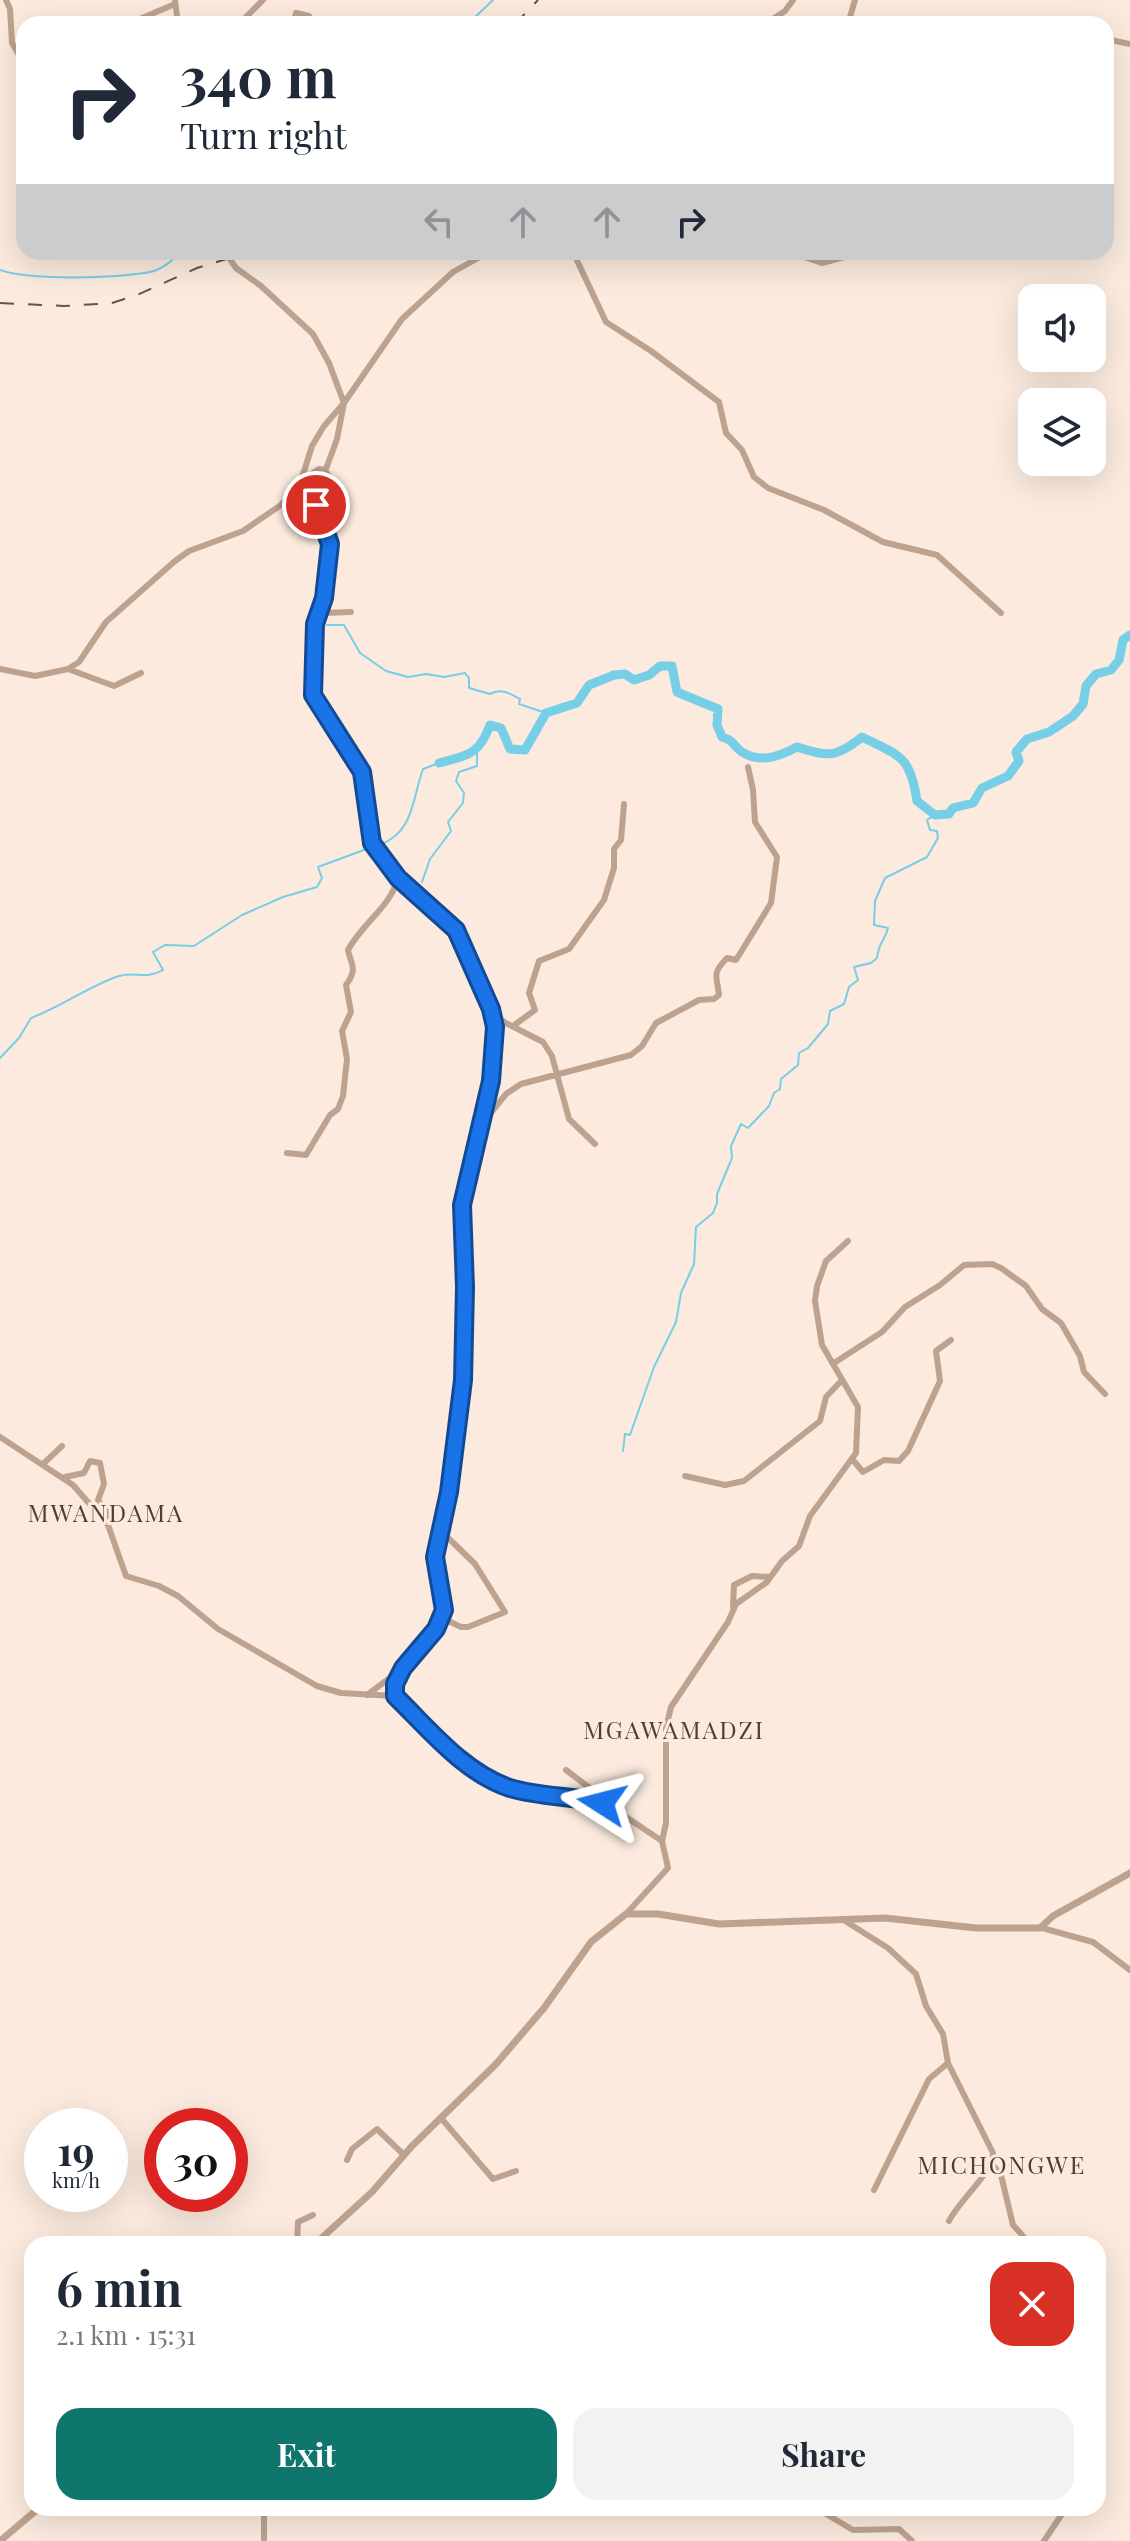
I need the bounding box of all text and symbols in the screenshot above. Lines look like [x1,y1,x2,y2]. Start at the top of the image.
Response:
text: 340 m [180,38,337,113]
icon: right [48,48,152,152]
text: Turn right [180,110,347,158]
icon: left [417,200,461,244]
icon: ahead [501,200,545,244]
icon: ahead [585,200,629,244]
icon: right [669,200,713,244]
map controls [1018,284,1106,476]
button: sound [1018,284,1106,372]
button: layers [1018,388,1106,476]
pin [282,471,350,539]
icon: arrive [294,483,338,527]
district label: MWANDAMA [28,1496,184,1528]
district label: MGAWAMADZI [583,1713,765,1745]
position arrow [560,1761,644,1845]
speed limit sign: 30 [144,2108,248,2212]
text: 19 [57,2123,95,2176]
district label: MICHONGWE [918,2148,1086,2180]
text: km/h [52,2166,100,2193]
text: 6 min [56,2255,182,2319]
button: close [990,2262,1074,2346]
text: 2.1 km · 15:31 [56,2317,196,2352]
button: Exit [56,2408,557,2500]
button: Share [573,2408,1074,2500]

